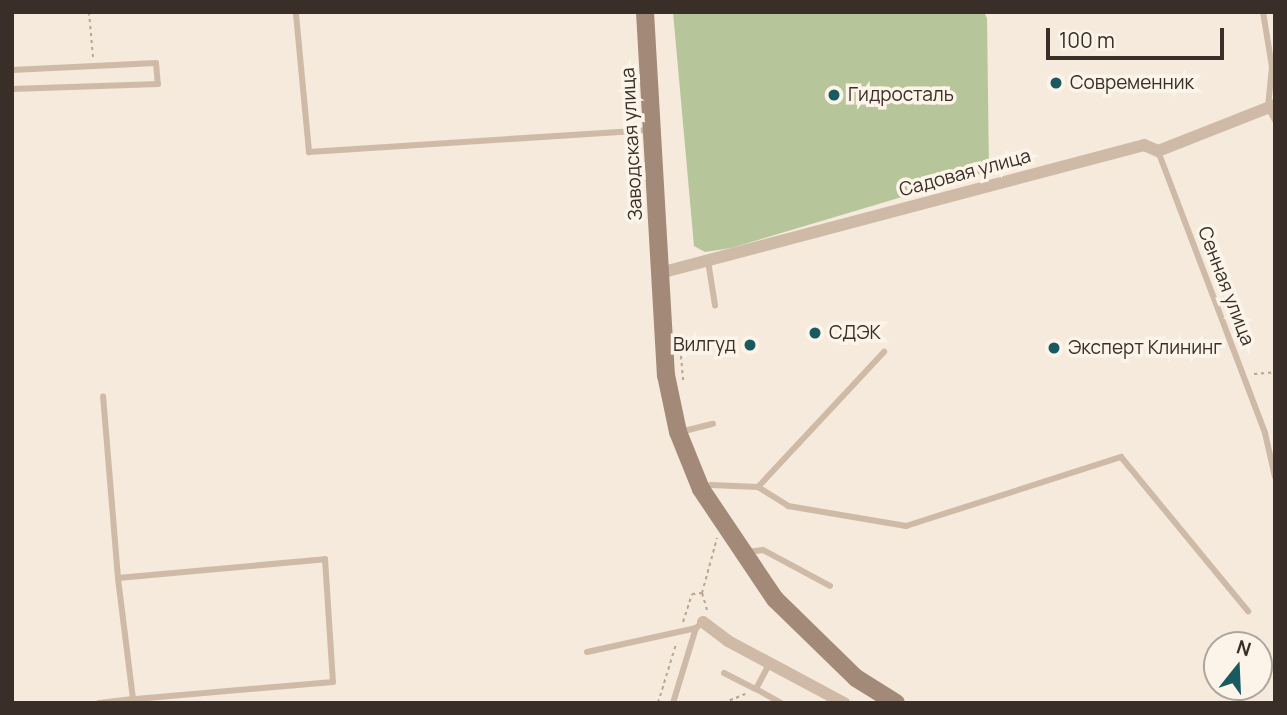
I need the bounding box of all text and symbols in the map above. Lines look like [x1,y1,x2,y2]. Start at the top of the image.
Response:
scale bar [1049,14,1228,58]
text: 100 m [1059,26,1115,54]
street label: Заводская улица [617,67,647,221]
place label: Современник [1070,72,1194,94]
marker: Современник [1048,75,1064,91]
place label: Гидросталь [848,84,954,106]
marker: Гидросталь [826,87,842,103]
street label: Садовая улица [897,144,1033,202]
street label: Сенная улица [1193,223,1259,349]
place label: СДЭК [829,322,881,344]
marker: СДЭК [807,325,823,341]
place label: Вилгуд [673,334,736,356]
marker: Вилгуд [742,337,758,353]
place label: Эксперт Клининг [1068,337,1222,359]
marker: Эксперт Клининг [1046,340,1062,356]
north arrow [1203,631,1273,701]
text: N [1233,633,1254,662]

